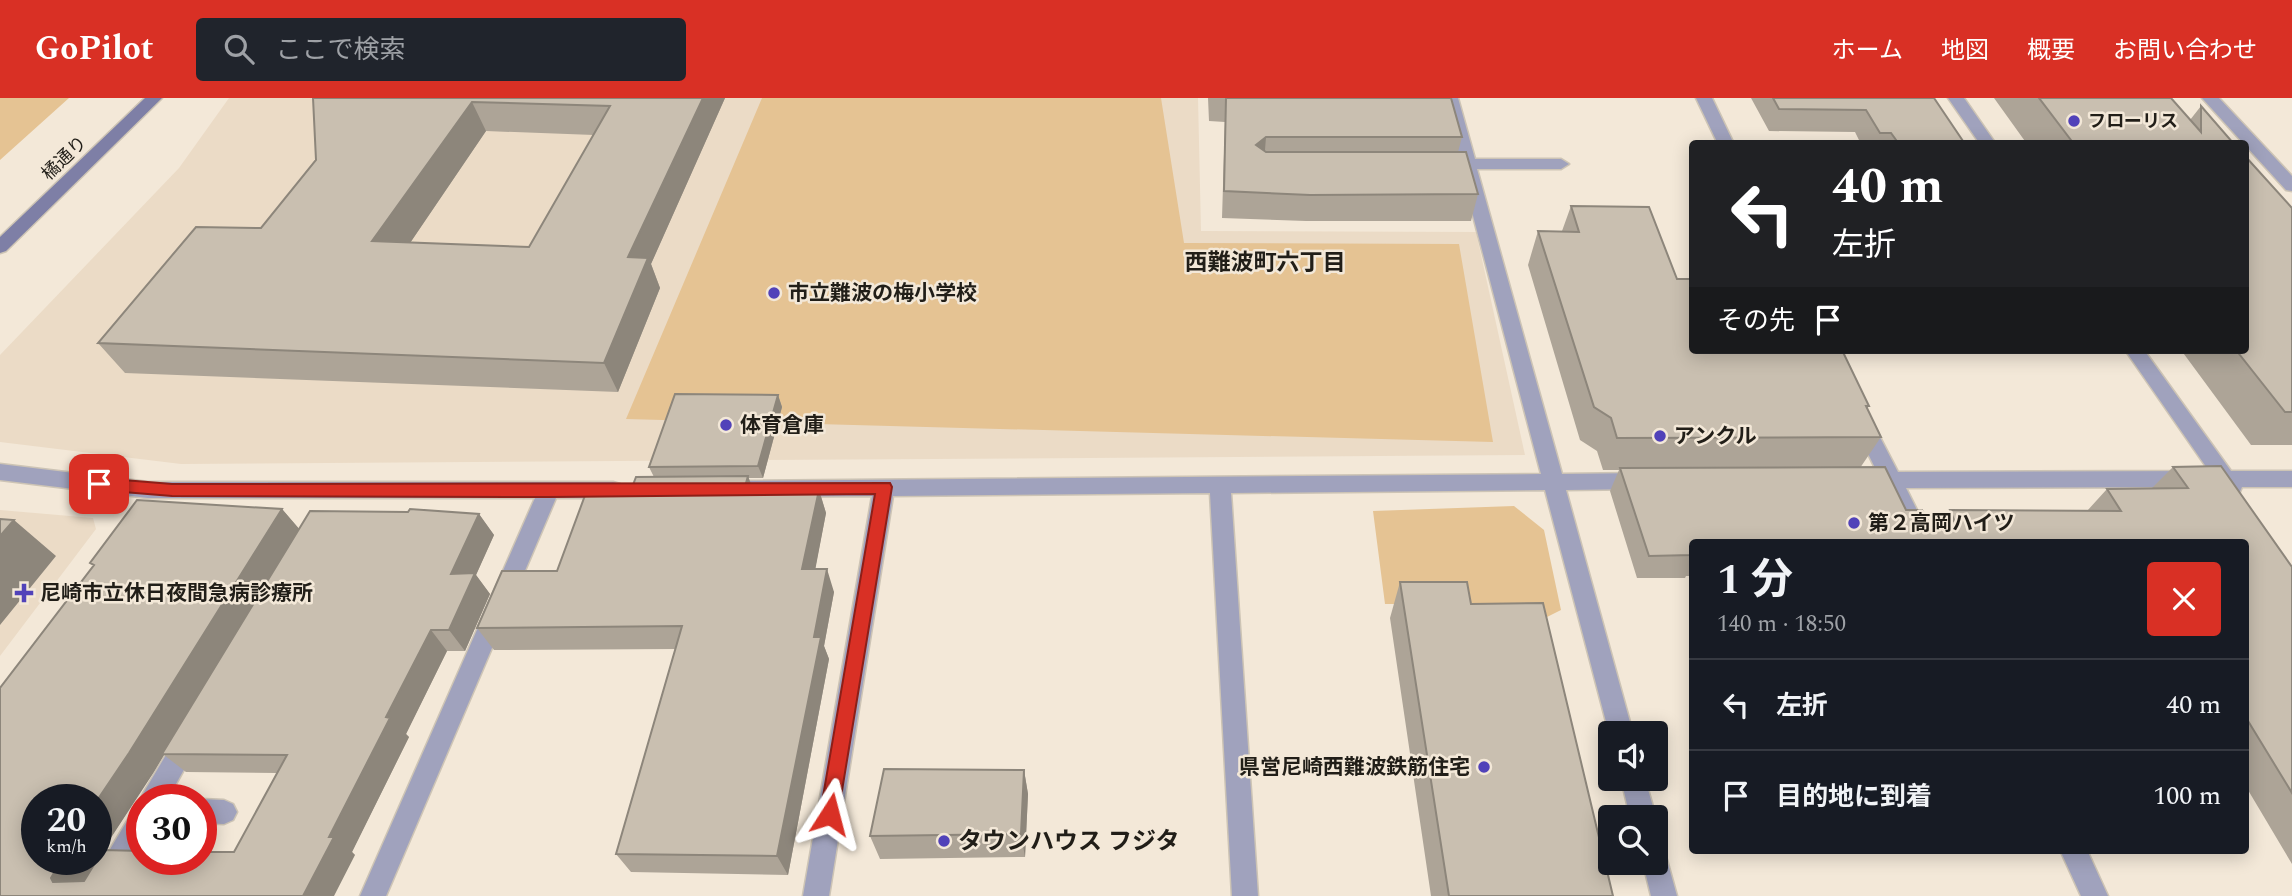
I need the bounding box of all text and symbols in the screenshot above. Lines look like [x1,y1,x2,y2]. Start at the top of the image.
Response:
search box [196,18,686,81]
text: GoPilot [35,24,154,74]
icon: search [220,30,258,68]
text: ここで検索 [276,30,406,70]
text: ホーム [1832,33,1903,69]
text: 地図 [1941,33,1989,69]
text: 概要 [2027,33,2075,69]
text: お問い合わせ [2113,33,2257,69]
place label: フローリス [2088,108,2178,135]
marker: フローリス [2066,113,2082,129]
street label: 橘通り [36,130,93,187]
text: 40 m [1832,150,1943,225]
icon: left [1717,168,1808,259]
text: 左折 [1832,221,1896,270]
district label: 西難波町六丁目 [1185,246,1346,281]
place label: 市立難波の梅小学校 [788,278,977,310]
marker: 市立難波の梅小学校 [766,285,782,301]
text: その先 [1717,301,1795,341]
icon: arrive [1809,301,1847,339]
place label: 体育倉庫 [740,410,824,442]
marker: 体育倉庫 [718,417,734,433]
place label: アンクル [1674,421,1757,453]
marker: アンクル [1652,428,1668,444]
pin [69,454,129,514]
icon: arrive [80,465,118,503]
place label: 第２高岡ハイツ [1868,508,2015,540]
marker: 第２高岡ハイツ [1846,515,1862,531]
text: 1 分 [1717,549,1793,612]
button: close [2147,562,2221,636]
place label: 尼崎市立休日夜間急病診療所 [40,578,313,610]
marker: 尼崎市立休日夜間急病診療所 [14,583,34,603]
text: 140 m · 18:50 [1717,607,1846,642]
text: 40 m [2166,685,2221,725]
icon: left [1717,686,1755,724]
text: 左折 [1776,686,1828,726]
map controls [1598,721,1668,875]
button: sound [1598,721,1668,791]
place label: 県営尼崎西難波鉄筋住宅 [1239,752,1470,784]
marker: 県営尼崎西難波鉄筋住宅 [1476,759,1492,775]
text: 100 m [2153,776,2221,816]
position arrow [793,777,867,851]
icon: arrive [1717,777,1755,815]
text: 目的地に到着 [1776,777,1932,817]
speed limit sign: 30 [126,784,217,875]
text: 20 [47,794,86,847]
button: search [1598,805,1668,875]
place label: タウンハウス フジタ [958,824,1180,860]
text: km/h [46,833,87,860]
marker: タウンハウス フジタ [936,833,952,849]

